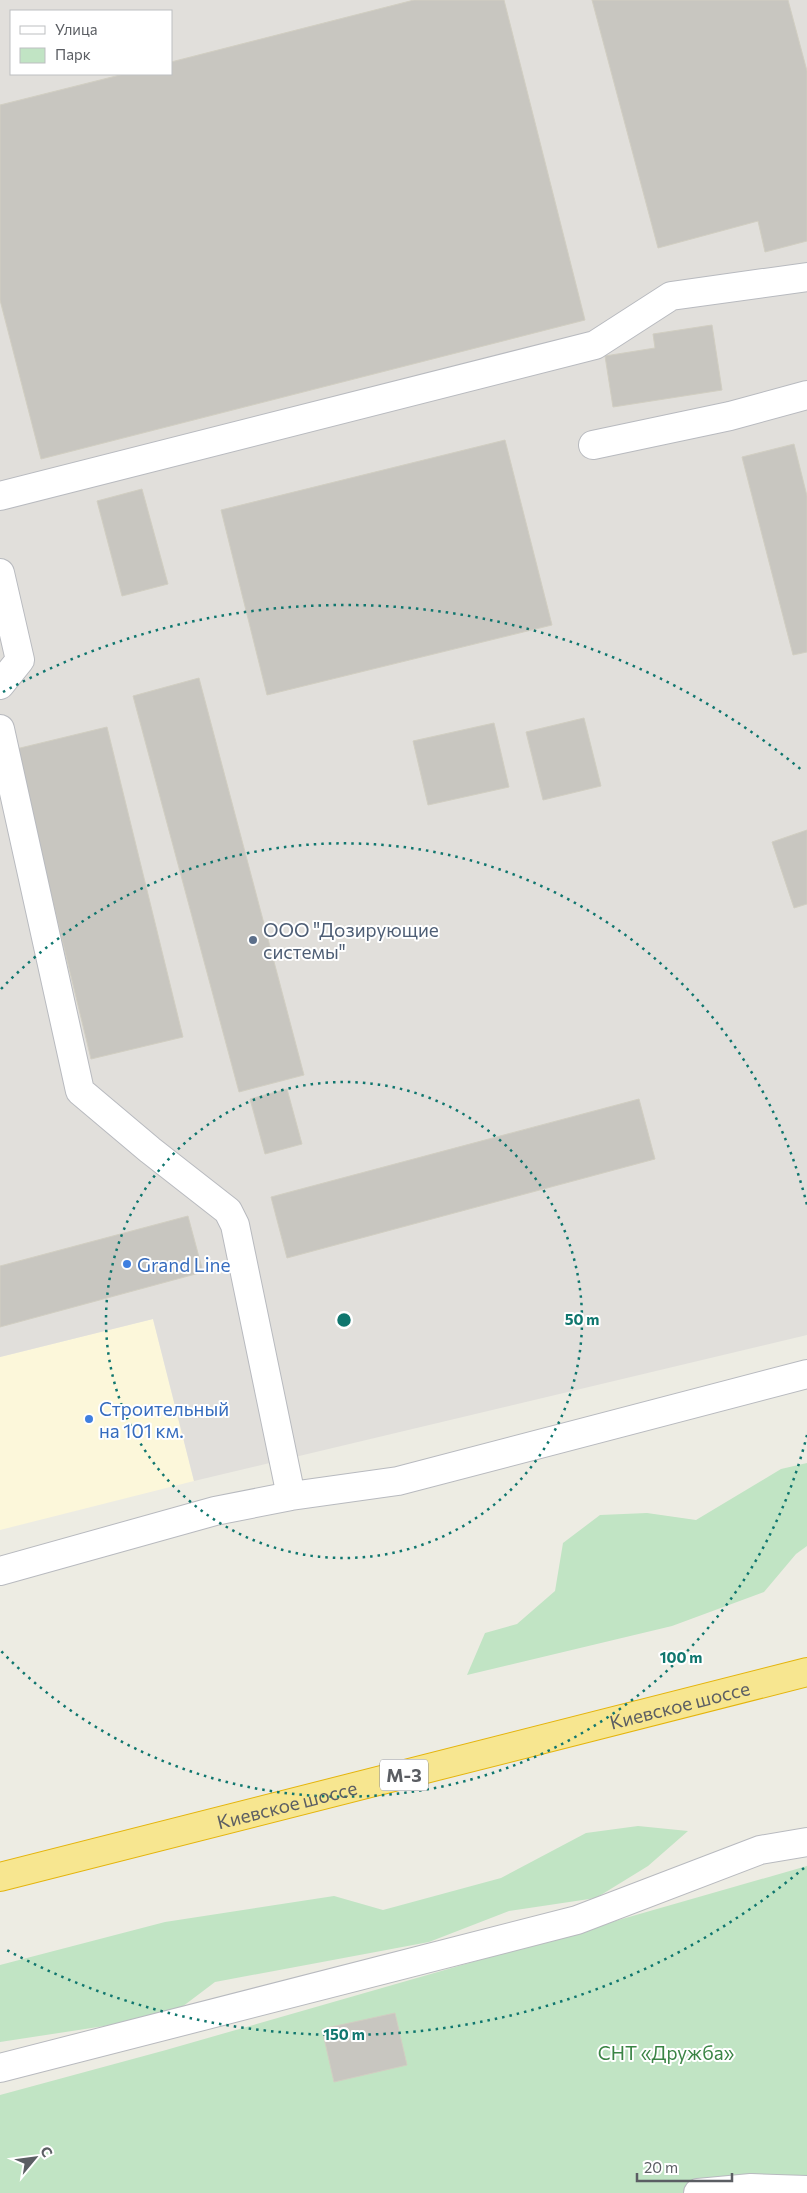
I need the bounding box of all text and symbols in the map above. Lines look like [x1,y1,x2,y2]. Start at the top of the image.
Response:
legend [10,10,172,75]
text: Улица [55,20,97,38]
text: Парк [55,45,91,63]
place label: ООО "Дозирующие системы" [263,918,439,963]
marker: ООО "Дозирующие системы" [247,934,259,946]
place label: Grand Line [137,1253,230,1276]
marker: Grand Line [121,1258,133,1270]
text: 50 m [565,1310,599,1328]
centre of rings [335,1311,353,1329]
place label: Строительный на 101 км. [99,1397,229,1442]
marker: Строительный на 101 км. [83,1413,95,1425]
text: 100 m [660,1648,702,1666]
street label: Киевское шоссе [607,1676,752,1733]
road number: М-3 [380,1760,428,1790]
street label: Киевское шоссе [214,1775,359,1833]
text: 150 m [323,2025,365,2043]
park label: СНТ «Дружба» [598,2041,735,2064]
north arrow [10,2133,60,2183]
text: С [37,2143,57,2160]
scale bar [637,2150,732,2182]
text: 20 m [644,2158,678,2176]

